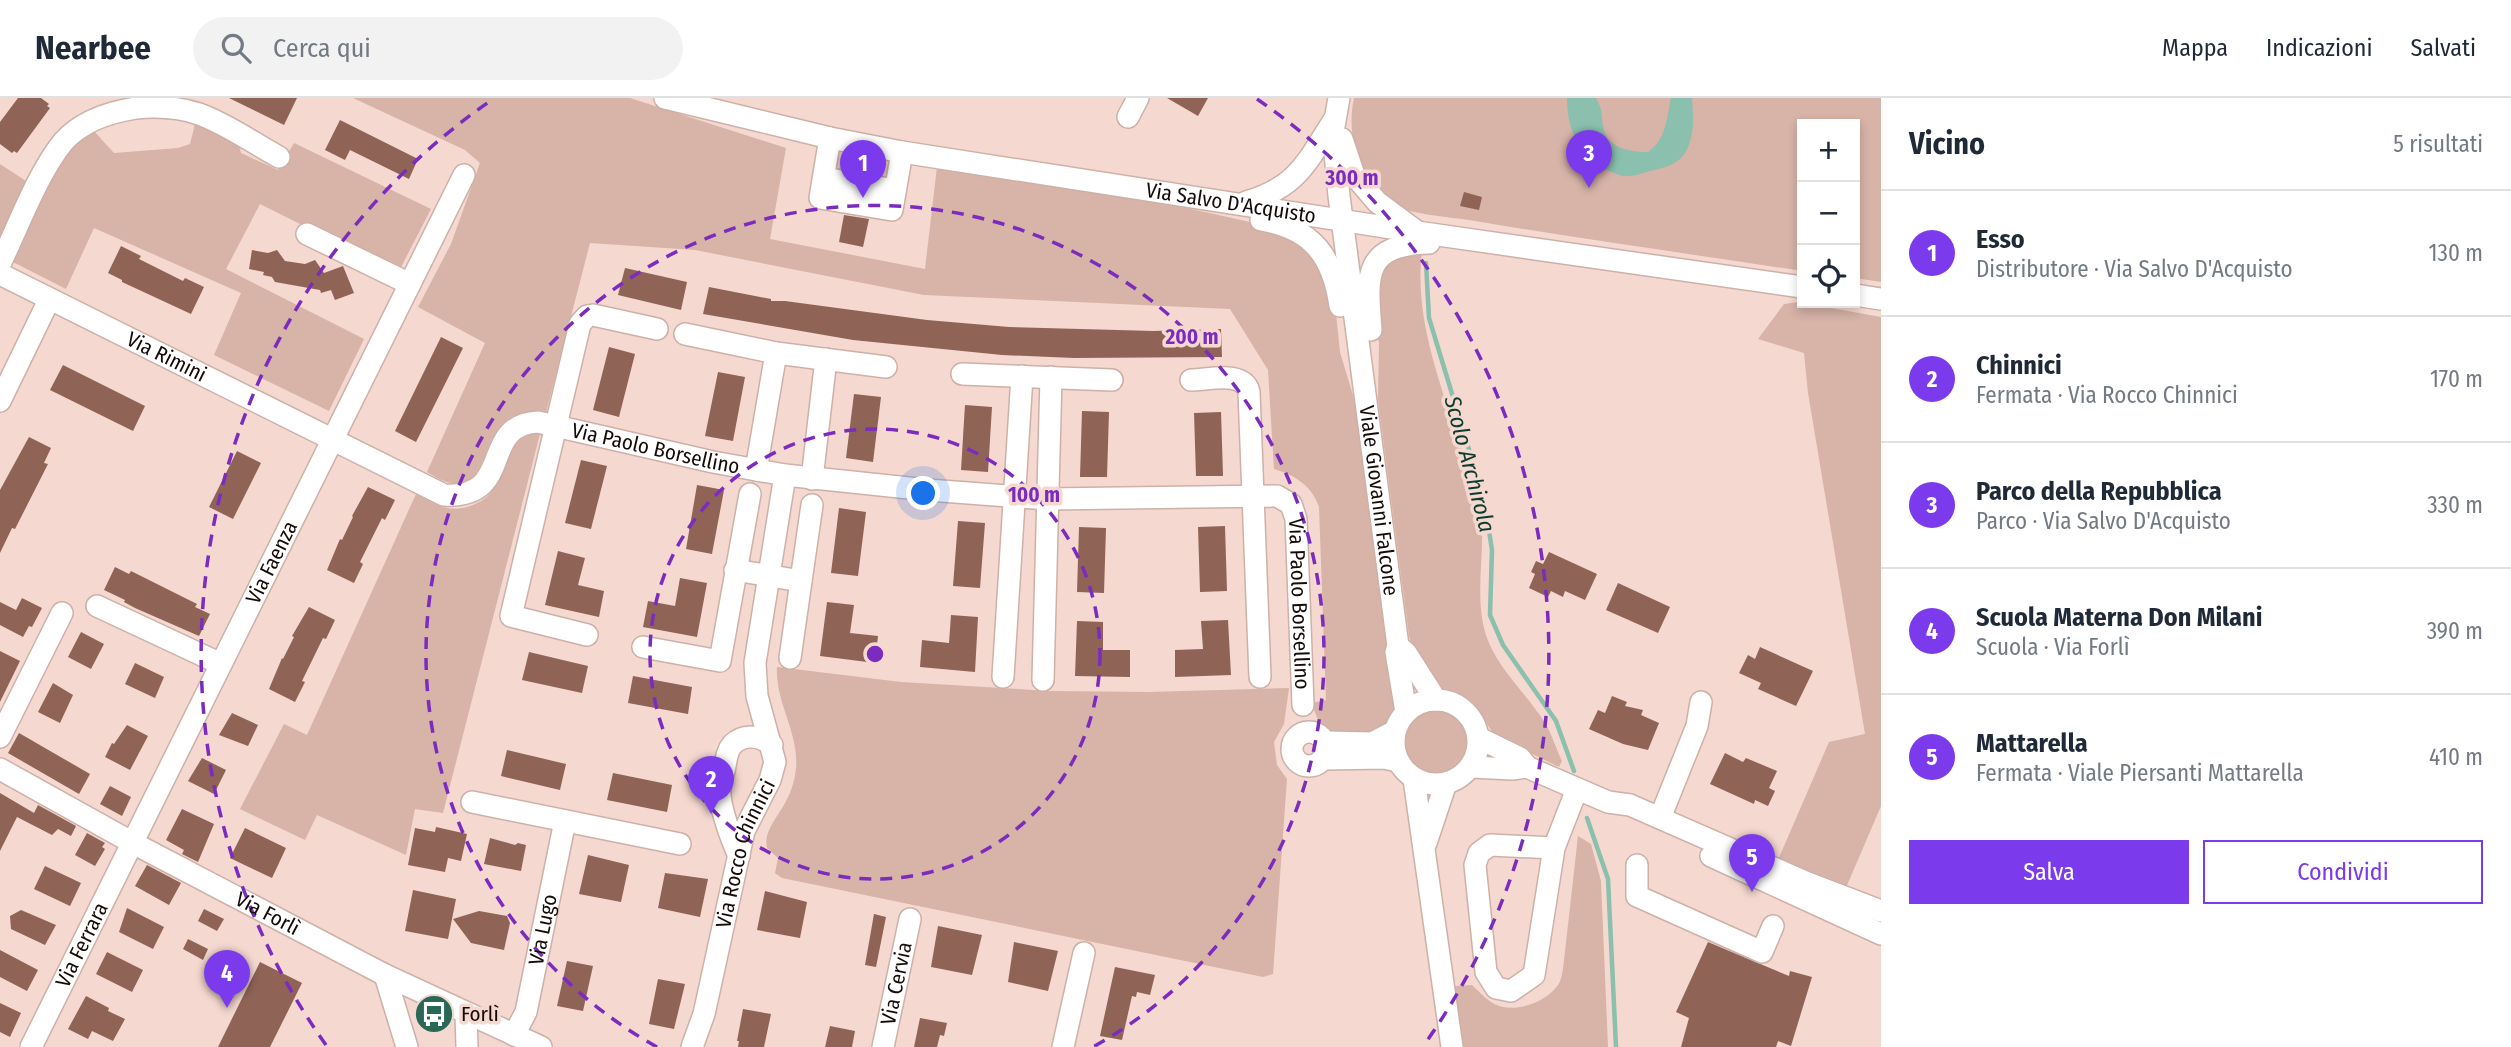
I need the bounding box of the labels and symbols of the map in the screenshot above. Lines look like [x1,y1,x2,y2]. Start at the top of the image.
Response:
pin: 3 [1566,130,1612,188]
pin: 1 [840,140,886,198]
text: 300 m [1324,165,1379,191]
street label: Via Salvo D'Acquisto [1144,177,1318,229]
text: 200 m [1164,324,1219,350]
street label: Via Rimini [122,326,211,388]
water label: Scolo Archirola [1438,392,1502,535]
street label: Viale Giovanni Falcone [1354,404,1404,597]
street label: Via Paolo Borsellino [569,417,742,480]
your location [906,476,940,510]
text: 100 m [1008,482,1060,508]
street label: Via Faenza [240,517,303,608]
street label: Via Paolo Borsellino [1283,518,1315,690]
centre of rings [863,642,887,666]
pin: 2 [688,756,734,814]
street label: Via Rocco Chinnici [710,775,781,931]
pin: 5 [1729,834,1775,892]
street label: Via Forlì [231,886,305,941]
street label: Via Lugo [523,892,563,967]
street label: Via Ferrara [50,898,114,992]
street label: Via Cervia [875,940,918,1027]
pin: 4 [204,950,250,1008]
bus stop icon: Forlì [413,993,455,1035]
place label: Forlì [461,1001,499,1027]

